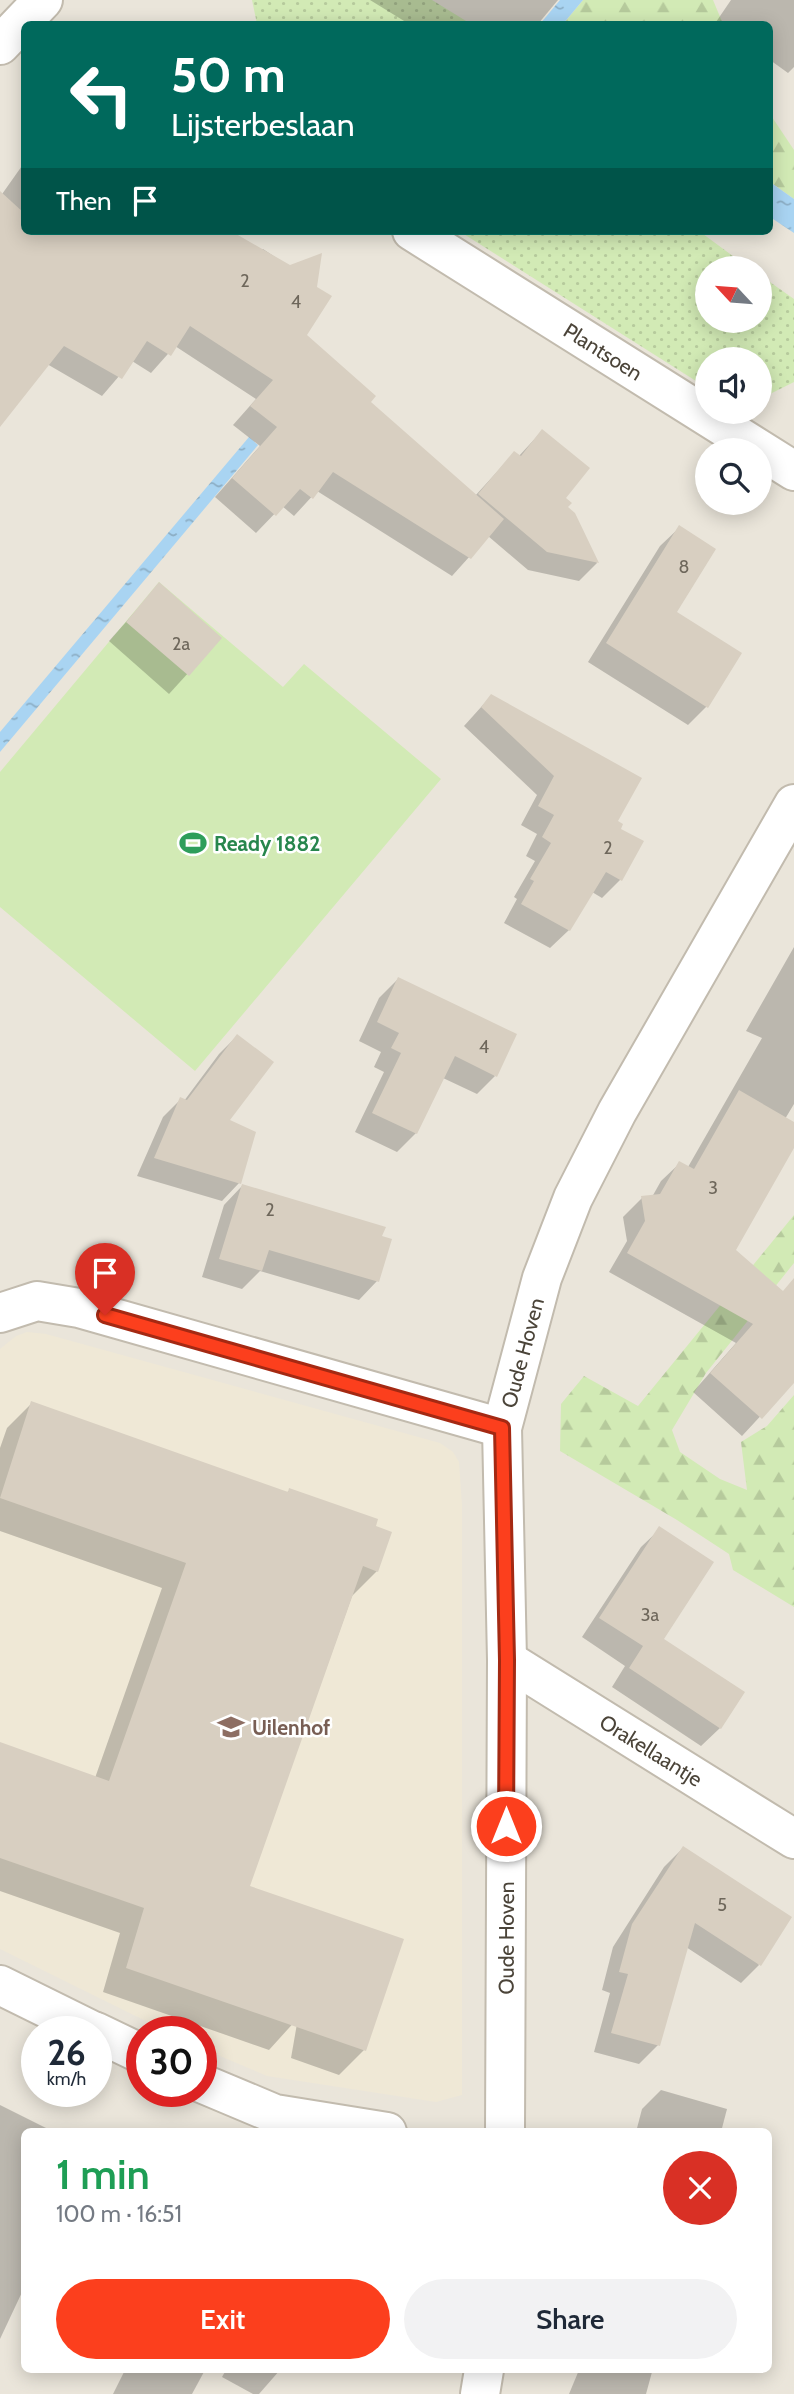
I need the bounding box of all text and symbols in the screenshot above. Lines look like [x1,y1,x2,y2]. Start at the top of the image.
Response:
text: 50 m [171,45,286,104]
icon: left [56,49,147,140]
text: Lijsterbeslaan [171,105,355,144]
icon: arrive [126,182,164,220]
text: Then [56,185,112,217]
north arrow [695,256,772,332]
map controls [695,256,772,515]
house number: 2 [240,270,250,292]
house number: 4 [291,291,301,313]
street label: Plantsoen [559,317,647,385]
button: sound [695,347,772,424]
button: search [695,438,772,515]
house number: 8 [679,556,689,578]
house number: 2a [172,633,190,655]
sports icon: Ready 1882 [178,828,208,858]
place label: Ready 1882 [214,831,320,856]
house number: 2 [603,837,613,859]
house number: 4 [479,1036,489,1058]
house number: 3 [708,1177,718,1199]
house number: 2 [265,1199,275,1221]
pin [75,1243,135,1315]
icon: arrive [86,1254,124,1292]
street label: Oude Hoven [495,1295,549,1410]
house number: 3a [641,1604,660,1626]
street label: Orakellaantje [595,1709,707,1791]
school or university icon: Uilenhof [216,1712,246,1742]
place label: Uilenhof [252,1715,330,1740]
position arrow [469,1789,543,1863]
street label: Oude Hoven [493,1882,519,1994]
house number: 5 [717,1894,727,1916]
speed limit sign: 30 [126,2016,217,2107]
text: 26 [47,2031,86,2074]
text: km/h [47,2068,86,2090]
text: 1 min [56,2148,150,2200]
button: close [663,2151,737,2225]
text: 100 m · 16:51 [56,2200,182,2228]
button: Exit [56,2279,390,2359]
button: Share [404,2279,737,2359]

